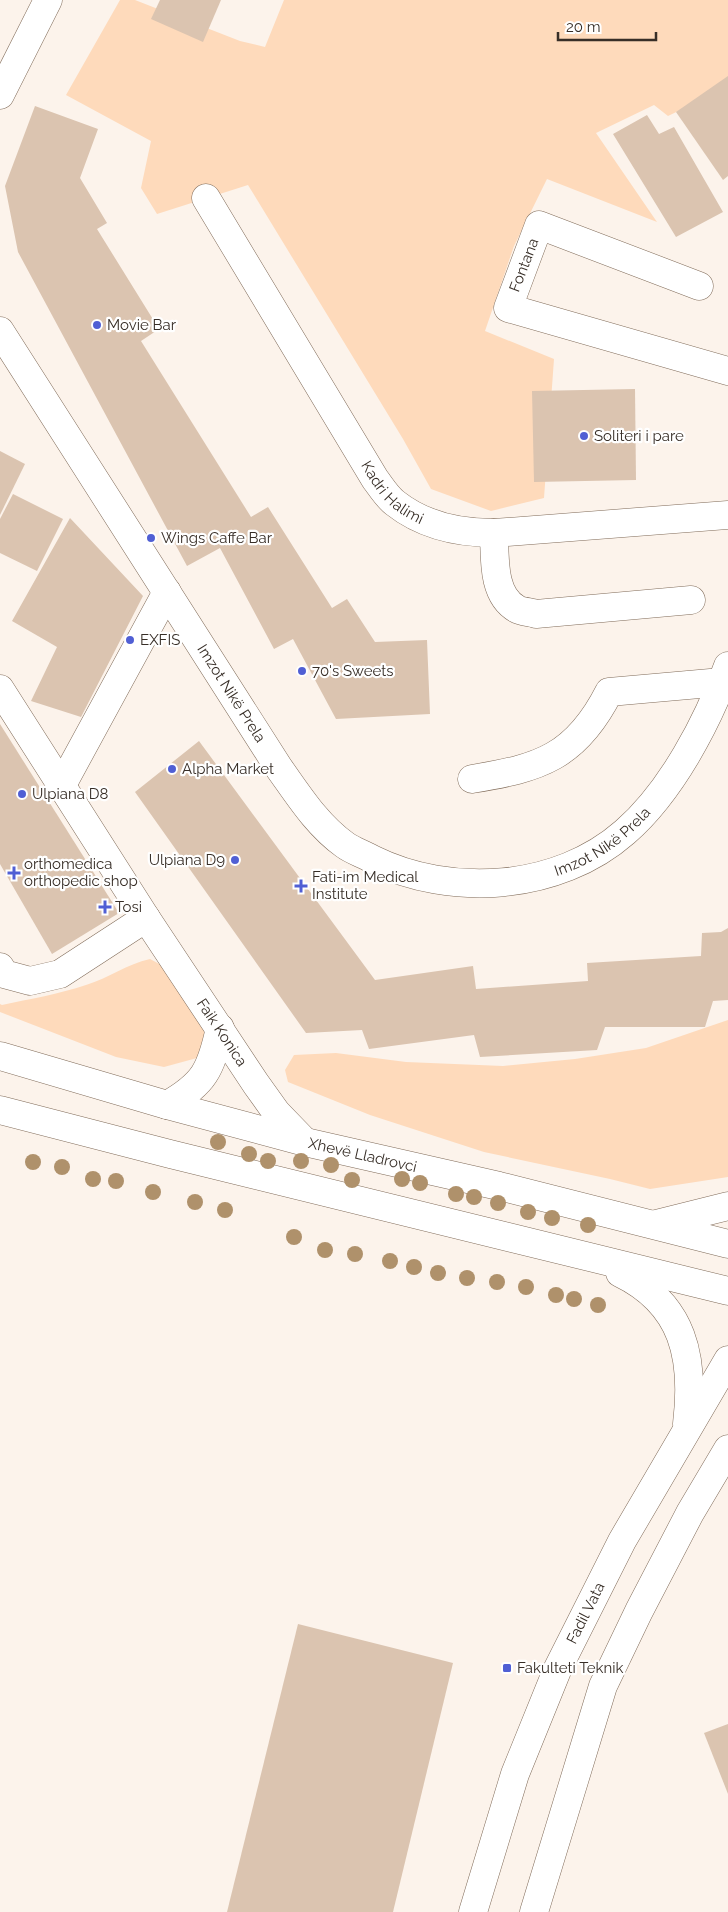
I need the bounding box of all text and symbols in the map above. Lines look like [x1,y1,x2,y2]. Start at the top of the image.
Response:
scale bar [558,10,656,42]
text: 20 m [566,18,601,36]
street label: Fontana [506,236,542,294]
place label: Movie Bar [107,316,177,334]
marker: Movie Bar [91,319,103,331]
place label: Soliteri i pare [594,427,684,445]
marker: Soliteri i pare [578,430,590,442]
street label: Kadri Halimi [357,458,426,528]
place label: Wings Caffe Bar [161,529,273,547]
marker: Wings Caffe Bar [145,532,157,544]
place label: EXFIS [140,631,180,649]
marker: EXFIS [124,634,136,646]
street label: Imzot Nikë Prela [193,641,269,746]
place label: 70's Sweets [312,662,394,680]
marker: 70's Sweets [296,665,308,677]
place label: Alpha Market [182,760,274,778]
marker: Alpha Market [166,763,178,775]
place label: Ulpiana D8 [32,785,108,803]
marker: Ulpiana D8 [16,788,28,800]
street label: Imzot Nikë Prela [552,803,654,880]
place label: Ulpiana D9 [149,851,225,869]
marker: Ulpiana D9 [229,854,241,866]
place label: orthomedica orthopedic shop [24,855,138,890]
marker: orthomedica orthopedic shop [8,867,20,879]
place label: Fati-im Medical Institute [312,868,419,903]
marker: Fati-im Medical Institute [294,879,308,893]
place label: Tosi [115,898,142,916]
marker: Tosi [99,901,111,913]
street label: Faik Konica [193,995,251,1070]
street label: Xhevë Lladrovci [307,1134,419,1176]
street label: Fadil Vata [563,1580,609,1647]
place label: Fakulteti Teknik [517,1659,624,1677]
marker: Fakulteti Teknik [501,1662,513,1674]

